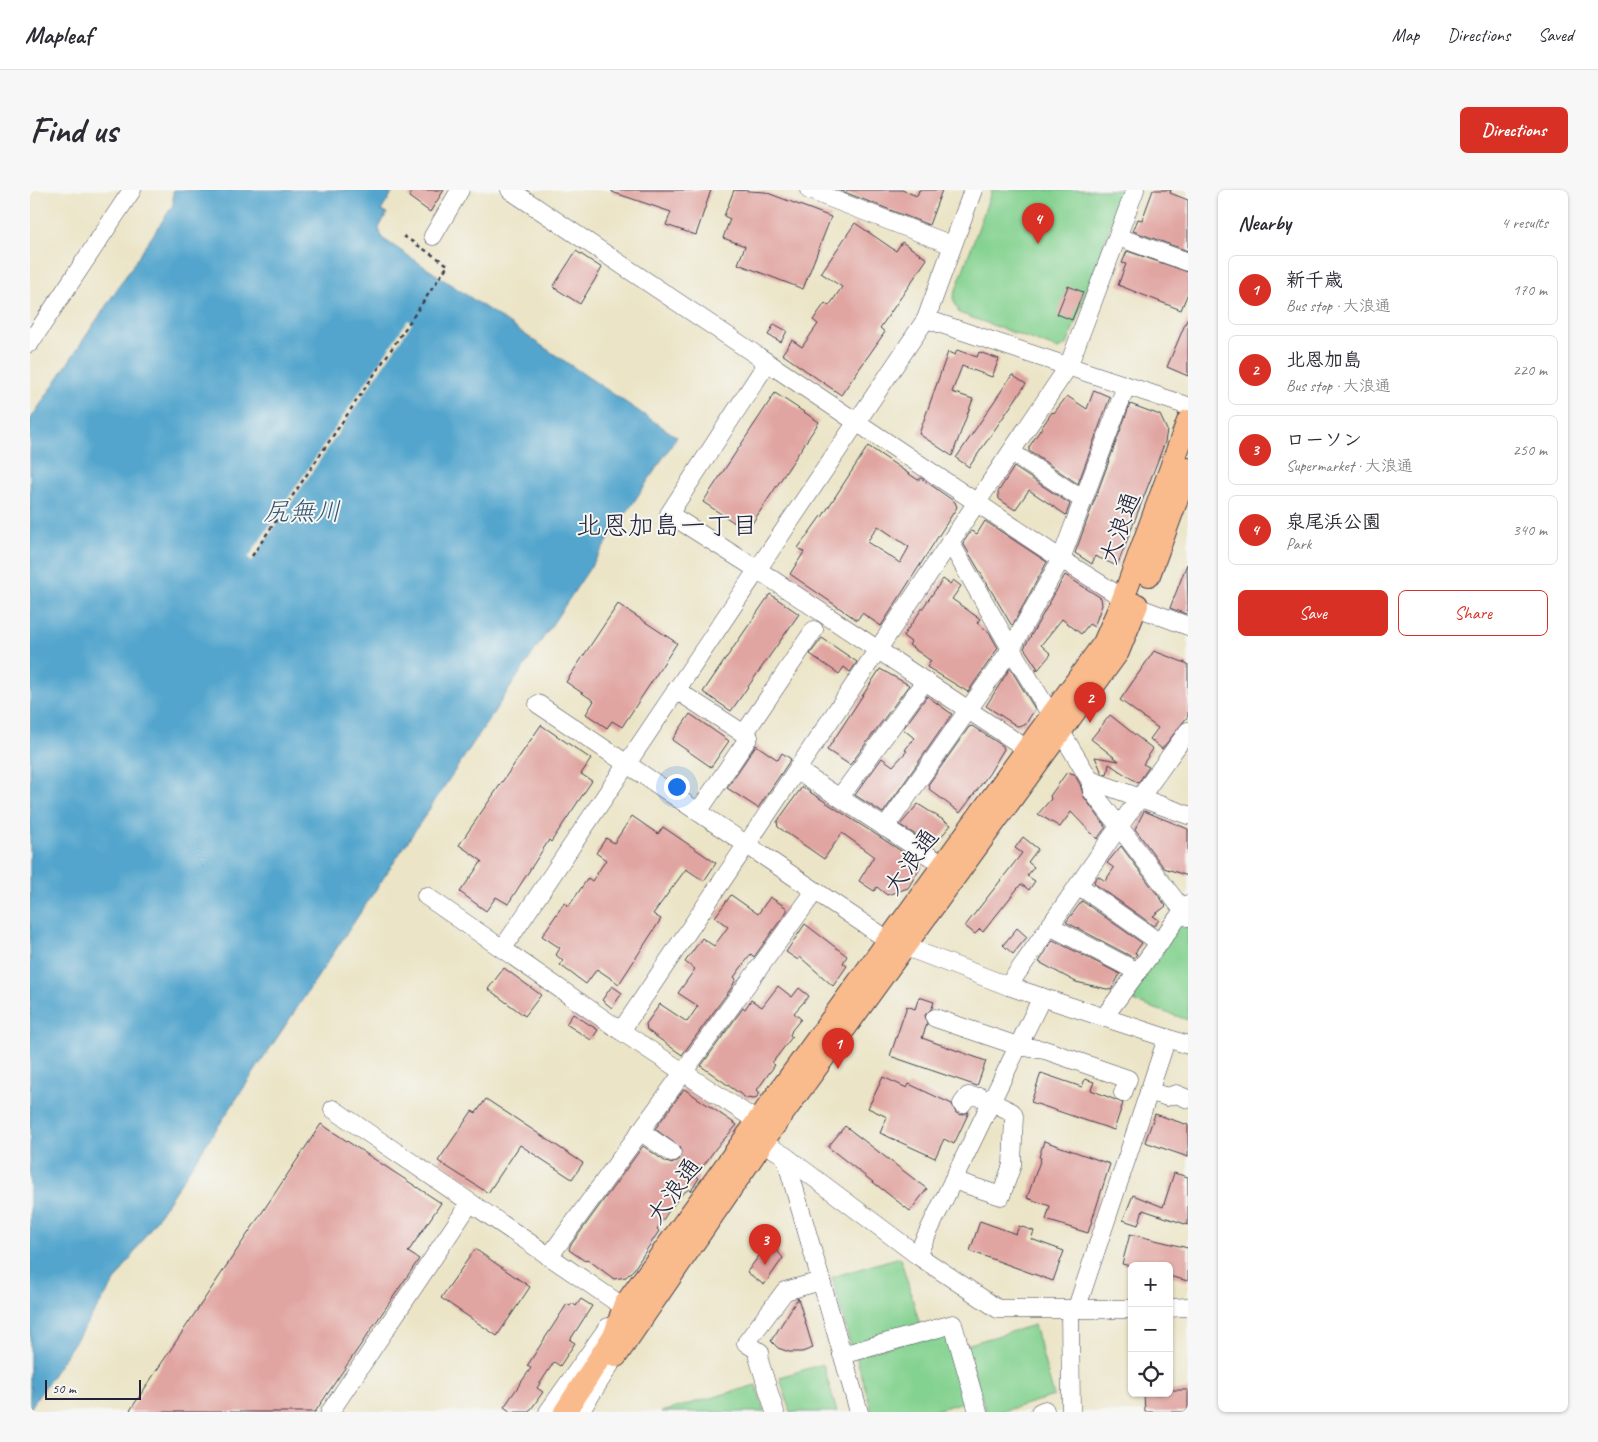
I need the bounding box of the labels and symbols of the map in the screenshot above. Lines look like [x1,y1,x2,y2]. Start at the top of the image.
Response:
pin: 4 [1022,203,1054,244]
street label: 大浪通 [1092,487,1148,569]
water label: 尻無川 [263,495,341,528]
district label: 北恩加島一丁目 [576,509,758,542]
pin: 2 [1074,682,1106,723]
your location [664,774,690,800]
street label: 大浪通 [876,822,946,902]
pin: 1 [822,1028,854,1069]
street label: 大浪通 [639,1151,709,1231]
pin: 3 [749,1224,781,1265]
scale bar [45,1377,141,1400]

